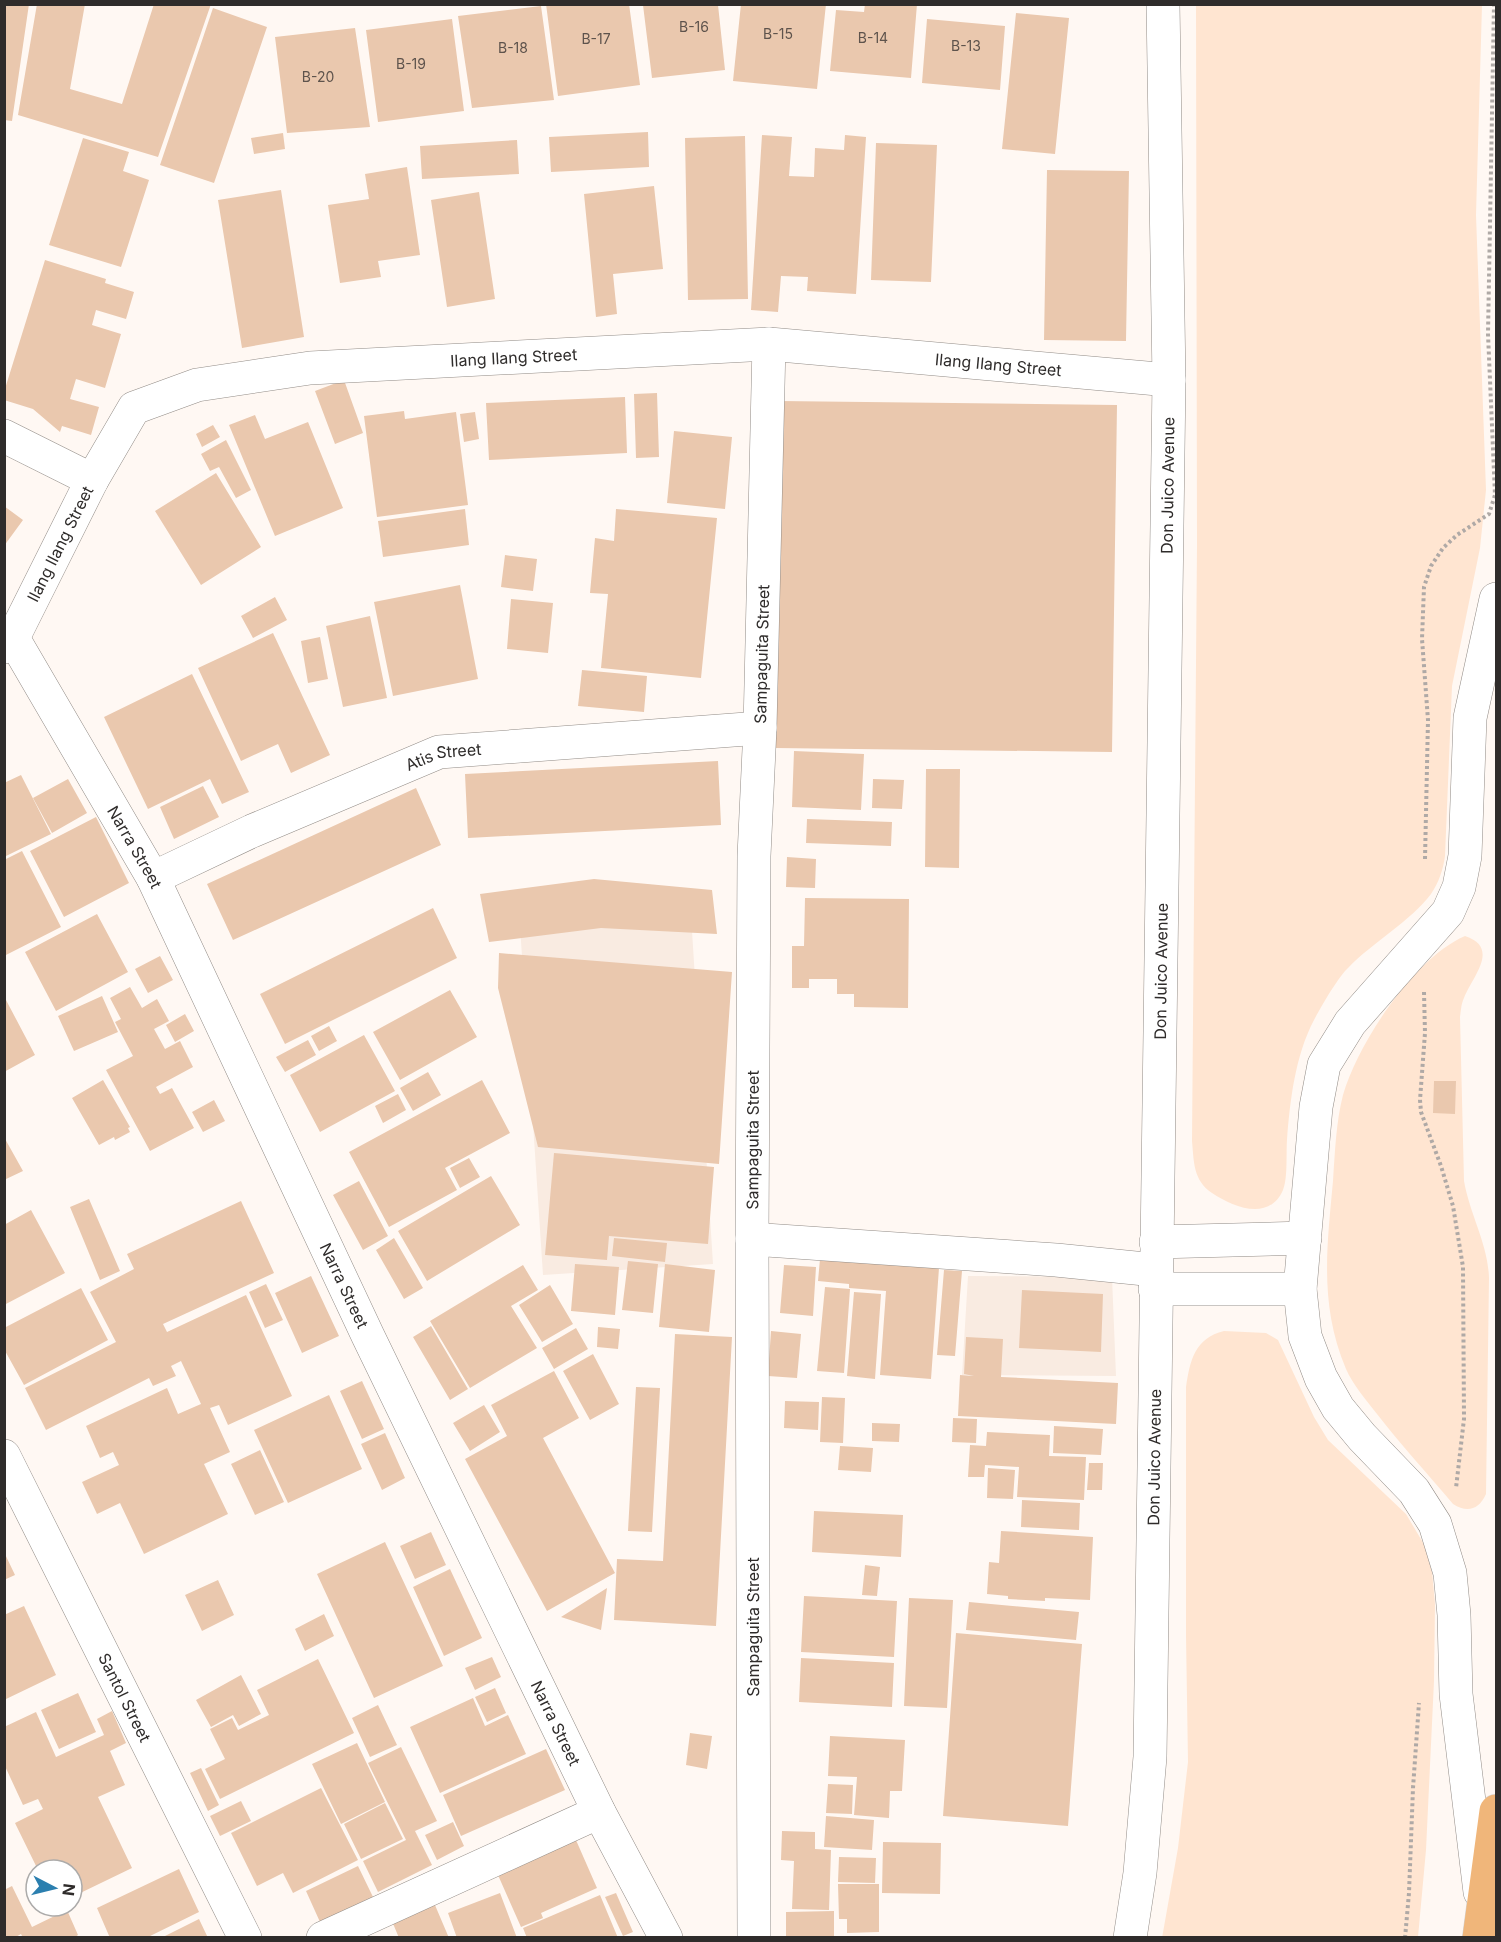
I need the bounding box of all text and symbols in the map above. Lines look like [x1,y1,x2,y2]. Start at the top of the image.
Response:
house number: B-16 [679,18,709,35]
house number: B-15 [763,25,793,42]
house number: B-14 [858,29,888,46]
house number: B-17 [581,30,611,47]
house number: B-13 [951,37,981,54]
house number: B-18 [498,39,528,56]
house number: B-19 [396,55,426,72]
house number: B-20 [302,68,334,85]
street label: Ilang Ilang Street [450,344,578,371]
street label: Ilang Ilang Street [934,349,1063,380]
street label: Don Juico Avenue [1157,417,1178,554]
street label: Ilang Ilang Street [23,483,97,605]
street label: Sampaguita Street [750,584,773,724]
street label: Atis Street [402,739,482,775]
street label: Narra Street [103,802,166,891]
street label: Don Juico Avenue [1150,903,1172,1040]
street label: Sampaguita Street [742,1070,763,1210]
street label: Narra Street [316,1240,373,1331]
street label: Don Juico Avenue [1143,1389,1165,1526]
street label: Sampaguita Street [743,1557,763,1697]
street label: Santol Street [94,1650,155,1745]
street label: Narra Street [527,1677,585,1769]
north arrow [24,1858,84,1918]
text: N [58,1883,80,1897]

